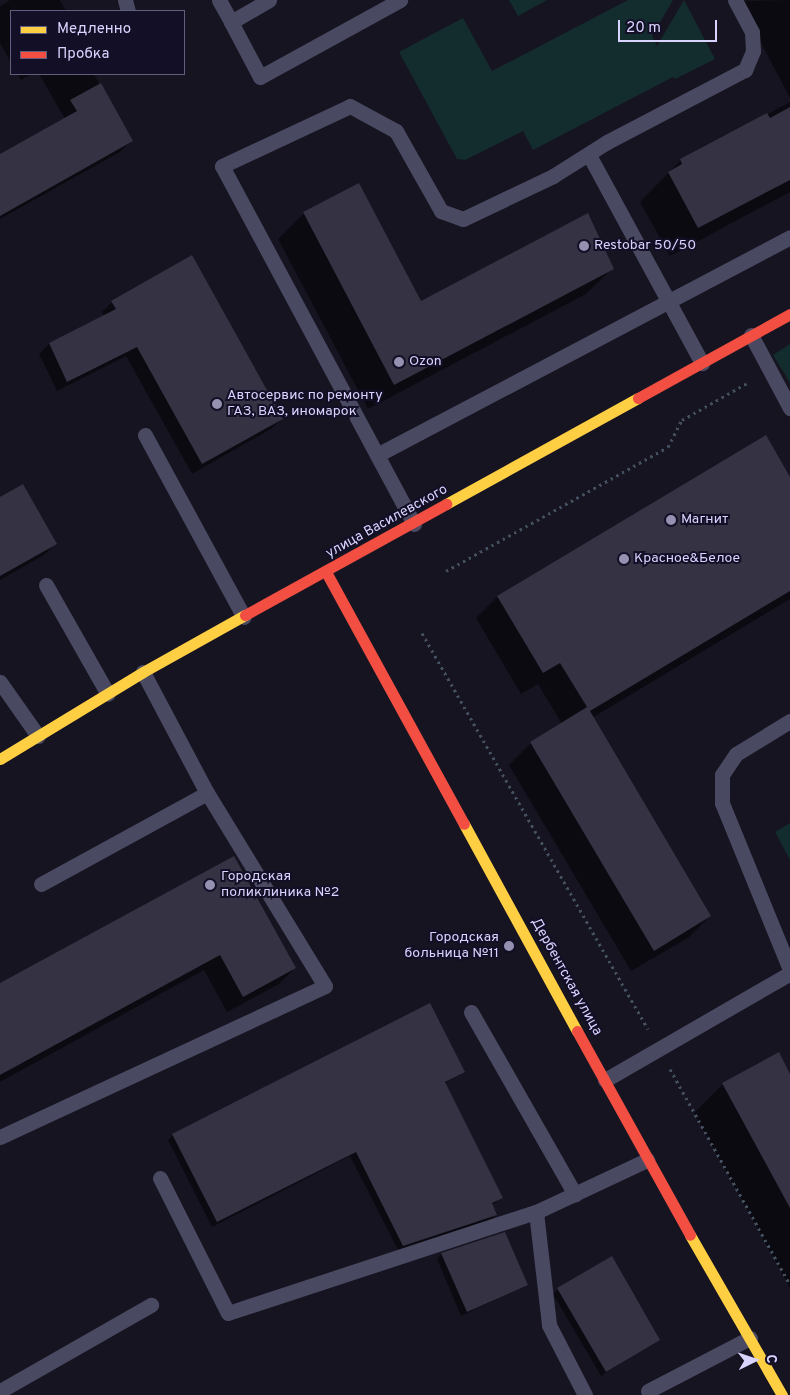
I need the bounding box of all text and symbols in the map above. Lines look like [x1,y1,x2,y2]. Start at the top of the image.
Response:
legend [10,10,185,75]
scale bar [620,10,719,42]
text: 20 m [626,19,661,38]
text: Медленно [57,20,131,39]
text: Пробка [57,45,109,64]
place label: Restobar 50/50 [594,238,696,254]
marker: Restobar 50/50 [578,240,590,252]
place label: Ozon [409,354,442,370]
marker: Ozon [393,356,405,368]
place label: Автосервис по ремонту ГАЗ, ВАЗ, иномарок [227,388,383,421]
marker: Автосервис по ремонту ГАЗ, ВАЗ, иномарок [211,398,223,410]
street label: улица Василевского [323,482,451,562]
place label: Магнит [681,512,728,528]
marker: Магнит [665,514,677,526]
place label: Красное&Белое [634,551,740,567]
marker: Красное&Белое [618,553,630,565]
place label: Городская поликлиника №2 [221,869,339,902]
marker: Городская поликлиника №2 [203,878,217,892]
street label: Дербентская улица [527,915,605,1039]
place label: Городская больница №11 [404,930,499,962]
marker: Городская больница №11 [503,940,515,952]
north arrow [730,1335,780,1385]
text: С [762,1354,779,1364]

